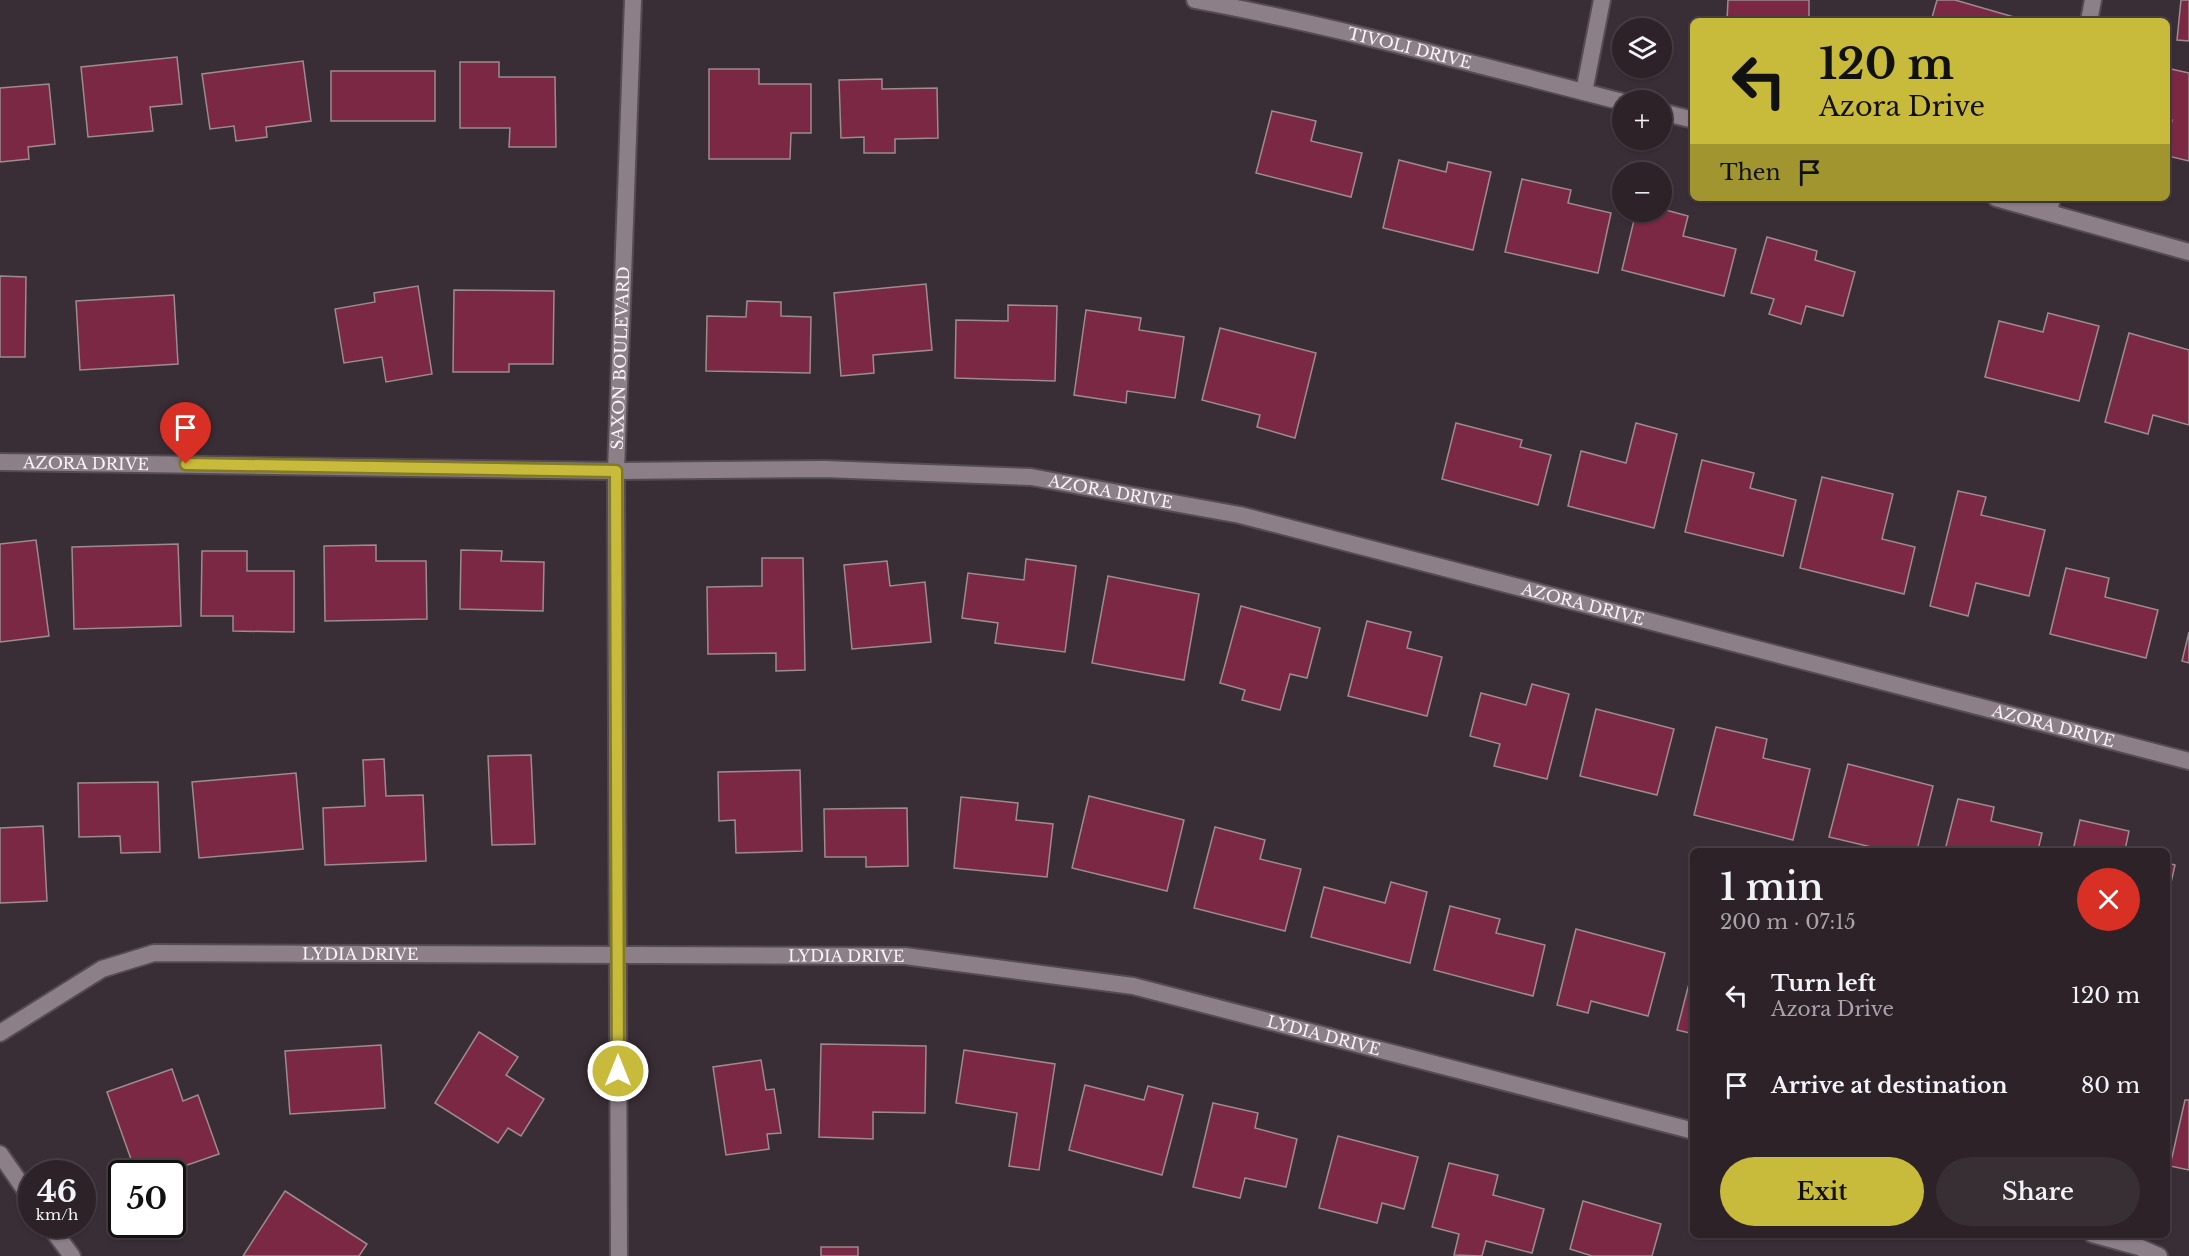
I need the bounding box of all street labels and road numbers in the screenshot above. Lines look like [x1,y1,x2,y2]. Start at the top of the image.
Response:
street label: TIVOLI DRIVE [1346,23,1474,73]
street label: SAXON BOULEVARD [607,266,633,450]
street label: AZORA DRIVE [22,452,149,474]
street label: AZORA DRIVE [1046,470,1174,513]
street label: AZORA DRIVE [1519,578,1646,629]
street label: AZORA DRIVE [1989,700,2117,751]
street label: LYDIA DRIVE [302,944,418,964]
street label: LYDIA DRIVE [788,946,904,966]
street label: LYDIA DRIVE [1265,1011,1383,1060]

